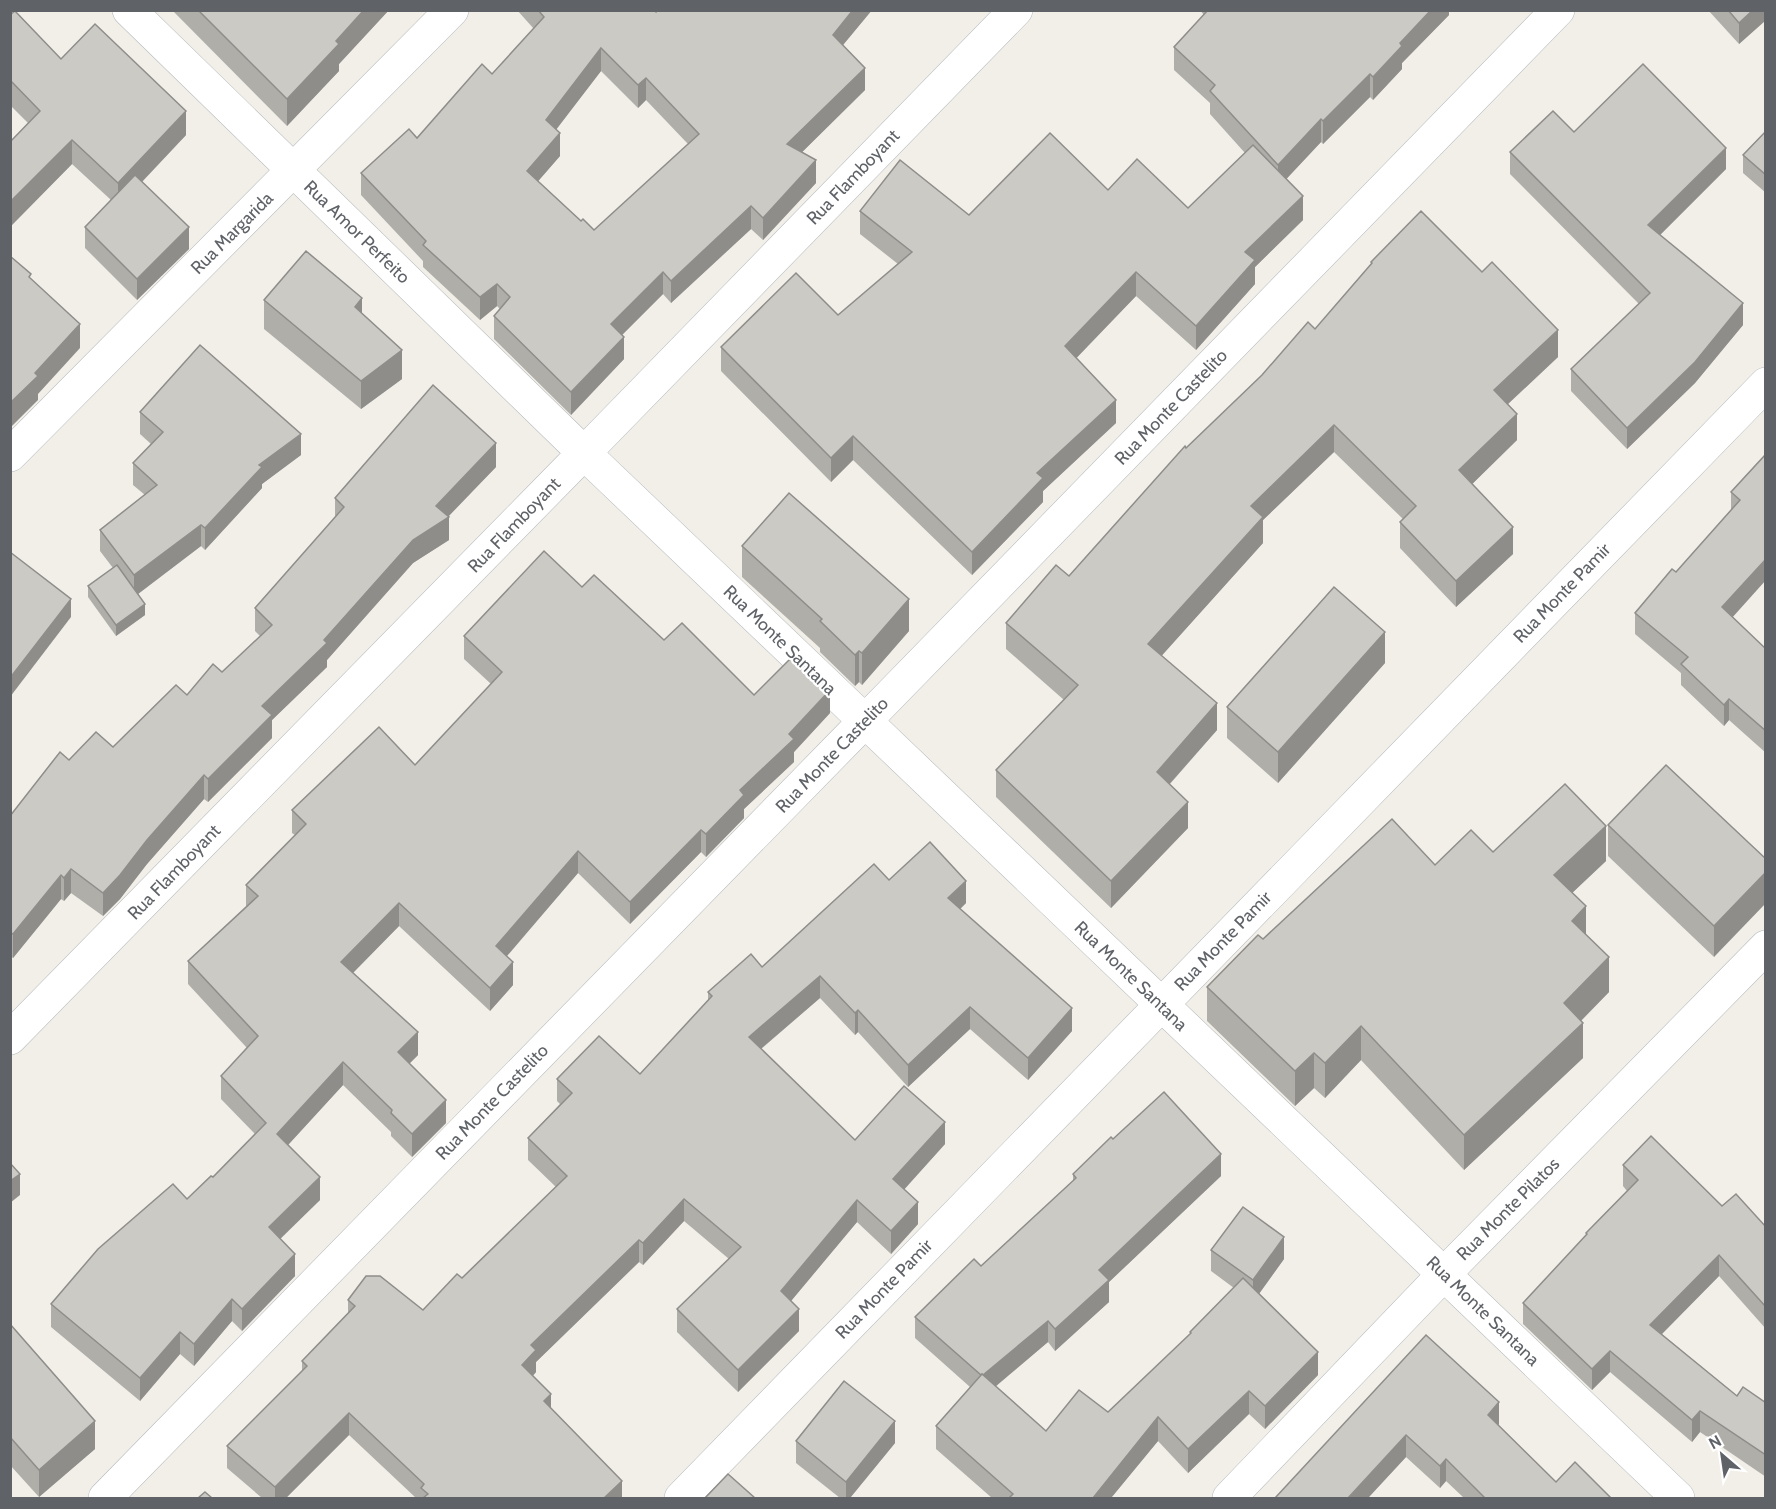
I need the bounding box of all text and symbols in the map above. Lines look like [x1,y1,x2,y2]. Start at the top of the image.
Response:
street label: Rua Flamboyant [802,125,904,229]
street label: Rua Amor Perfeito [299,176,415,288]
street label: Rua Margarida [186,187,278,279]
street label: Rua Monte Castelito [1110,344,1232,470]
street label: Rua Flamboyant [463,473,565,577]
street label: Rua Monte Pamir [1509,538,1615,647]
street label: Rua Monte Santana [719,580,841,700]
street label: Rua Monte Castelito [771,692,893,818]
street label: Rua Flamboyant [123,820,225,924]
street label: Rua Monte Pamir [1170,886,1276,995]
street label: Rua Monte Santana [1070,916,1192,1036]
street label: Rua Monte Castelito [431,1039,553,1165]
street label: Rua Monte Pilatos [1452,1153,1564,1265]
street label: Rua Monte Pamir [831,1234,937,1343]
street label: Rua Monte Santana [1422,1251,1544,1371]
north arrow [1692,1425,1752,1485]
text: N [1705,1431,1725,1453]

